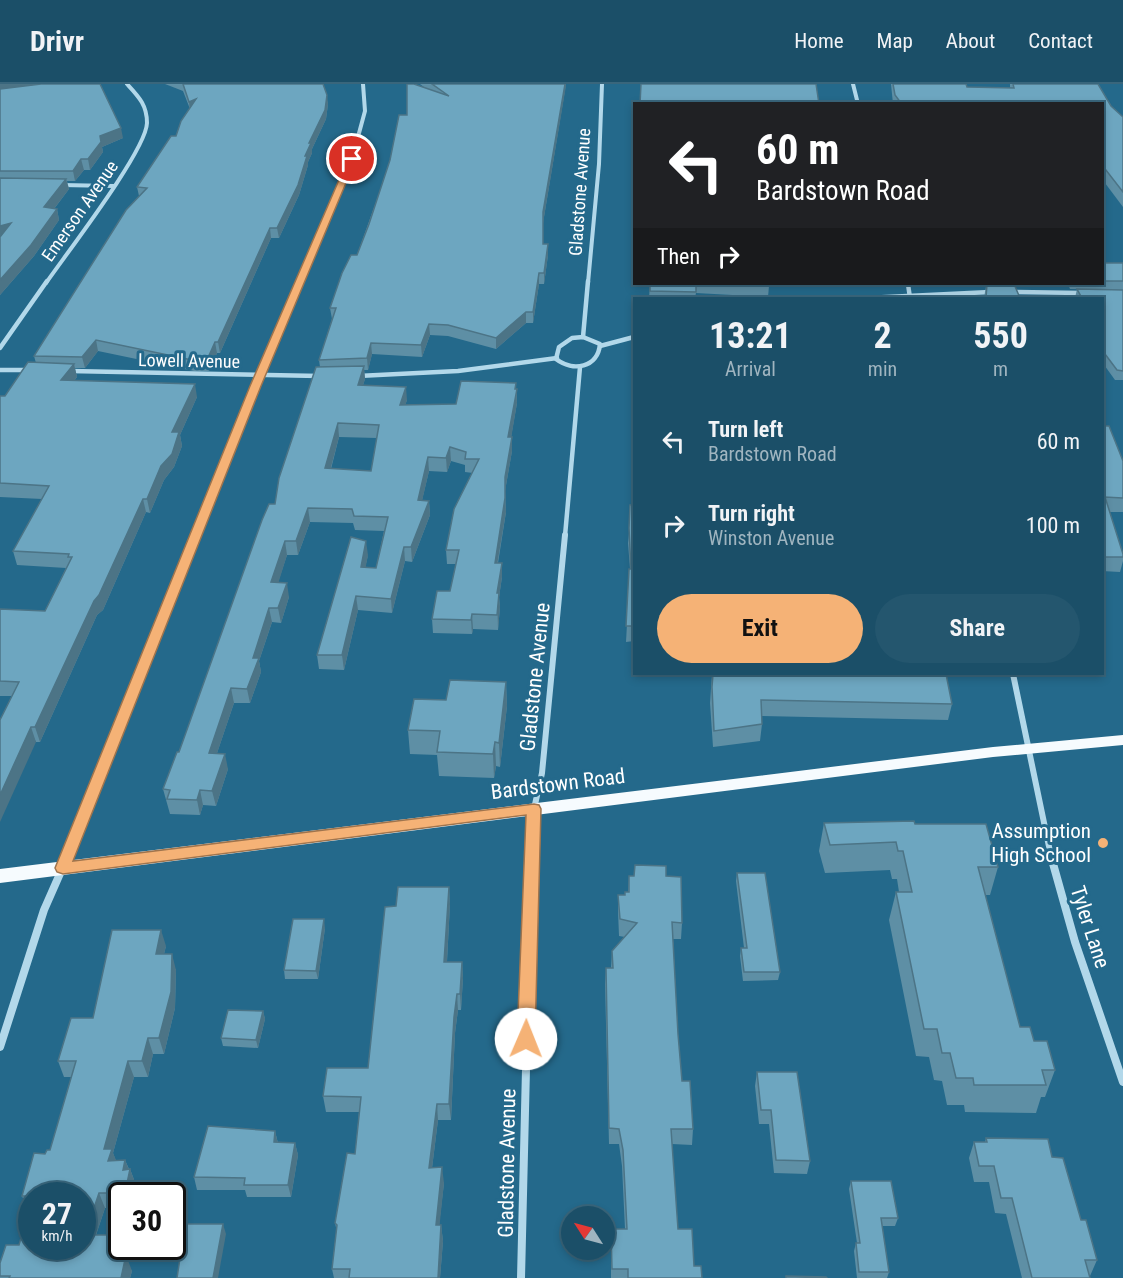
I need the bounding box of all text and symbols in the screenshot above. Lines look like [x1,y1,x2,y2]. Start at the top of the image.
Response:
text: Drivr [30,25,84,58]
text: Home [794,29,844,53]
text: Map [877,29,913,53]
text: About [946,29,995,53]
text: Contact [1028,29,1093,53]
text: 60 m [756,125,839,174]
icon: left [657,126,735,204]
street label: Gladstone Avenue [565,127,594,256]
pin [326,133,377,184]
icon: arrive [335,142,368,175]
street label: Emerson Avenue [37,156,122,265]
text: Bardstown Road [756,175,930,207]
icon: right [712,240,745,273]
text: Then [657,244,700,269]
text: 13:21 [709,315,792,357]
text: 2 [873,315,892,357]
text: 550 [973,315,1028,357]
street label: Lowell Avenue [138,349,240,372]
text: Arrival [725,357,776,381]
text: min [868,357,897,381]
text: m [993,357,1008,381]
text: Turn left [708,417,783,442]
icon: left [657,425,690,458]
text: 60 m [1037,429,1080,454]
text: Bardstown Road [708,442,837,466]
text: Turn right [708,501,795,526]
icon: right [657,509,690,542]
text: 100 m [1026,513,1080,538]
text: Winston Avenue [708,526,834,550]
button: Exit [657,594,863,663]
button: Share [875,594,1080,663]
street label: Gladstone Avenue [515,601,555,752]
street label: Bardstown Road [490,764,626,804]
place label: Assumption High School [991,819,1091,867]
marker: Assumption High School [1096,836,1110,850]
street label: Tyler Lane [1065,883,1115,971]
position arrow [494,1007,558,1071]
street label: Gladstone Avenue [494,1088,520,1238]
speed limit sign: 30 [108,1182,186,1260]
text: 27 [42,1196,72,1231]
north arrow [561,1206,615,1260]
map controls [561,1206,615,1260]
text: km/h [42,1227,72,1245]

